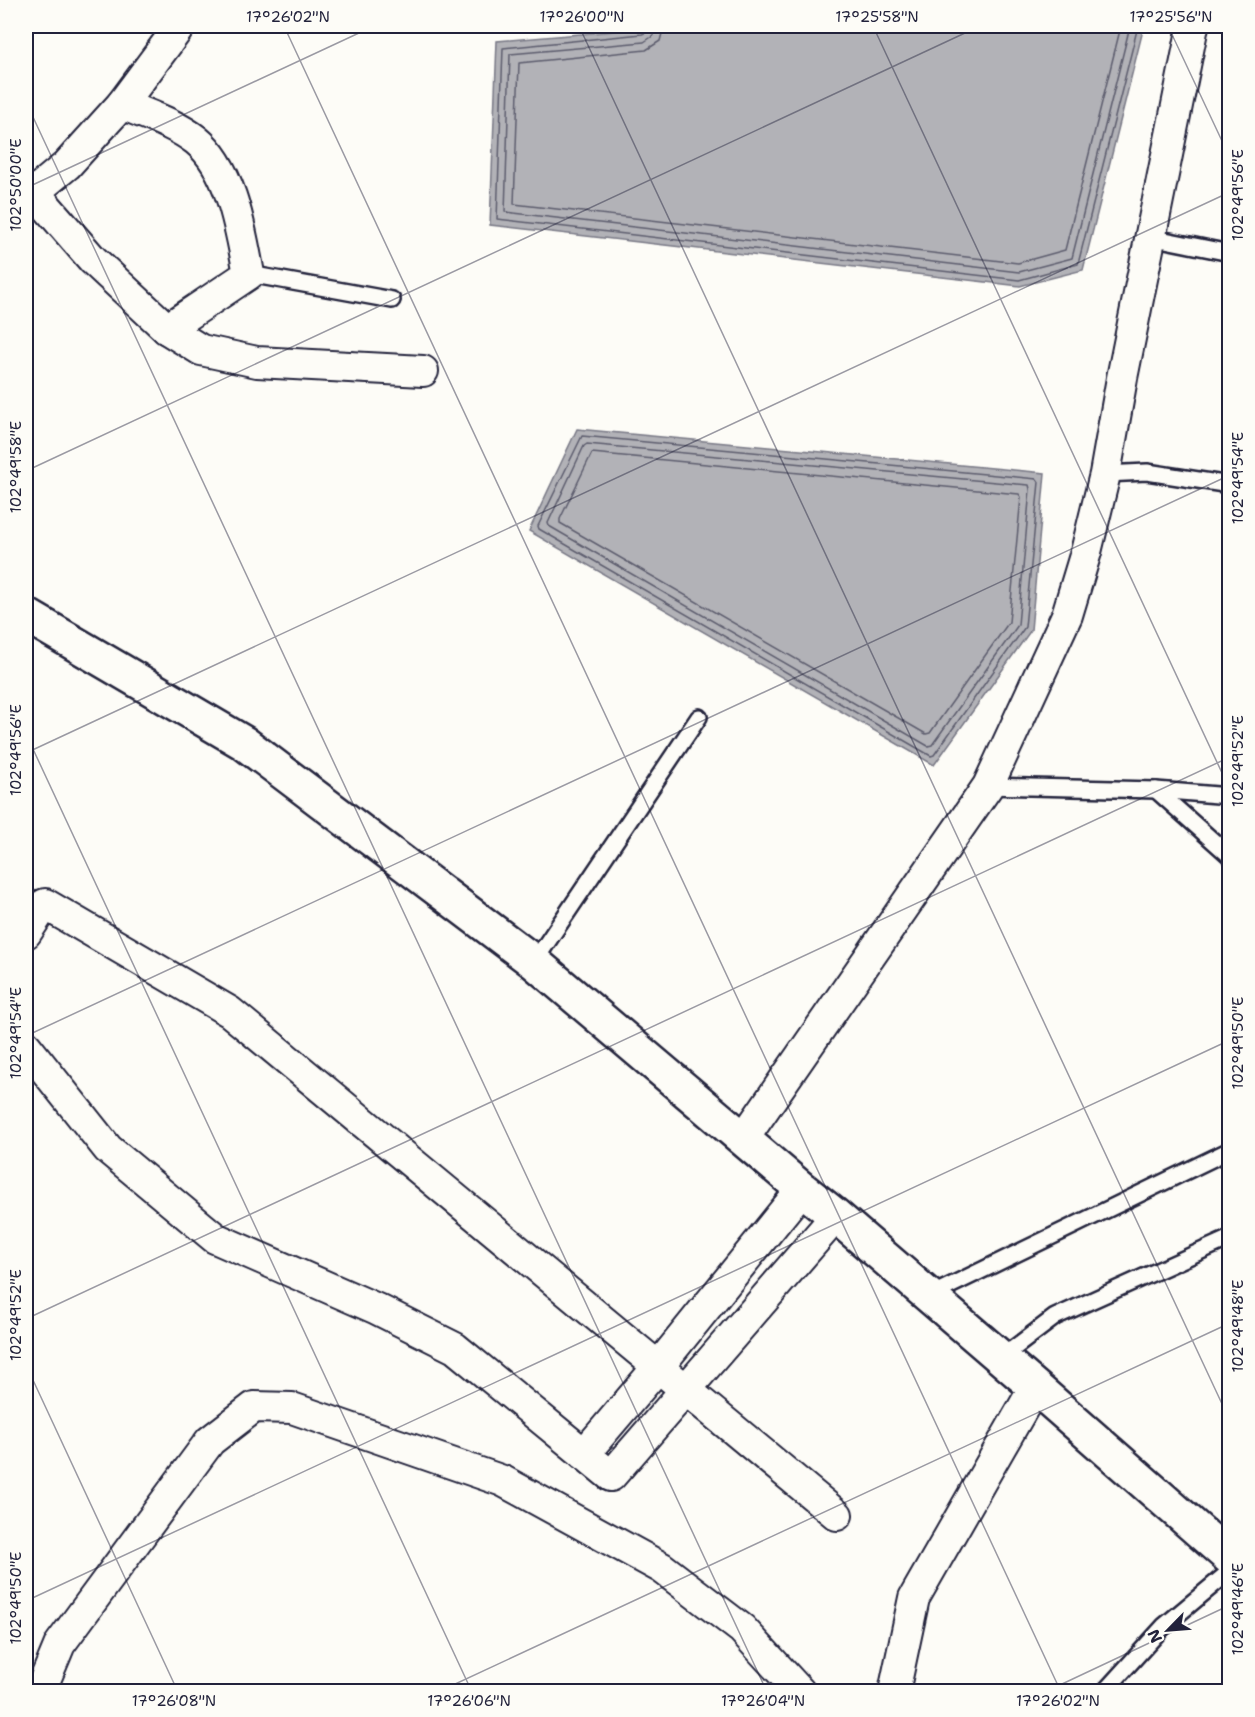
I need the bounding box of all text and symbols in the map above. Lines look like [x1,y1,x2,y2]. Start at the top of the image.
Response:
text: 17°26'02"N [246,7,330,27]
text: 17°26'00"N [540,7,624,27]
text: 17°25'58"N [835,7,919,27]
text: 17°25'56"N [1130,7,1212,27]
text: 102°50'00"E [6,138,26,232]
text: 102°49'56"E [1228,149,1248,241]
text: 102°49'58"E [6,421,26,513]
text: 102°49'54"E [1228,432,1248,524]
text: 102°49'56"E [6,704,26,796]
text: 102°49'52"E [1228,715,1248,807]
text: 102°49'54"E [6,987,26,1079]
text: 102°49'50"E [1228,997,1248,1089]
text: 102°49'52"E [6,1269,26,1361]
text: 102°49'48"E [1228,1280,1248,1373]
text: 102°49'50"E [6,1552,26,1644]
text: 102°49'46"E [1228,1563,1248,1655]
north arrow [1138,1600,1198,1660]
text: N [1143,1626,1167,1646]
text: 17°26'08"N [132,1691,216,1711]
text: 17°26'06"N [427,1691,511,1711]
text: 17°26'04"N [721,1691,805,1711]
text: 17°26'02"N [1016,1691,1100,1711]

